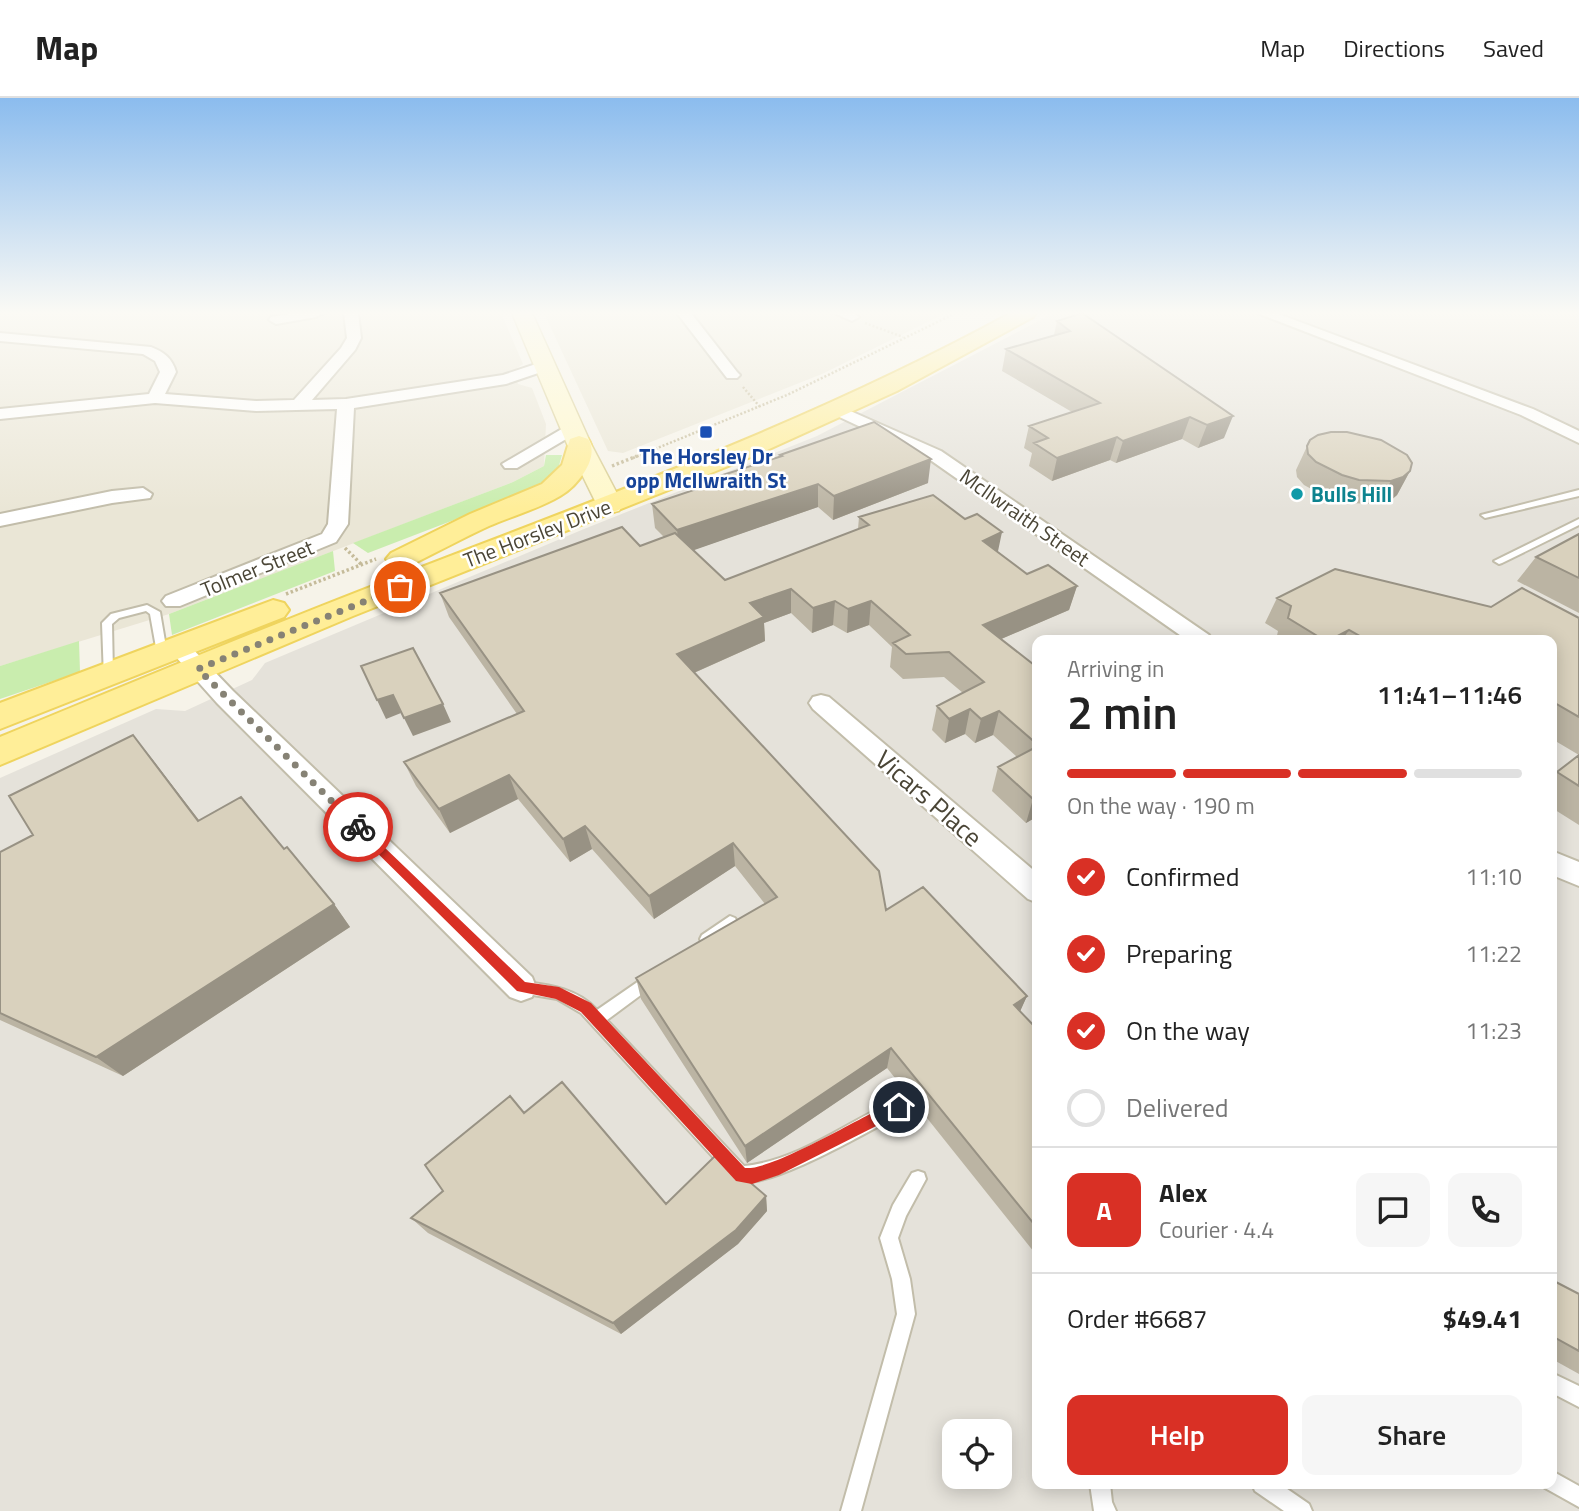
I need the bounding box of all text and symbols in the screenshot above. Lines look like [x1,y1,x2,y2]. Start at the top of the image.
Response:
text: Map [35,23,98,73]
text: Map [1260,30,1305,66]
text: Directions [1343,30,1445,66]
text: Saved [1483,30,1544,66]
marker: The Horsley Dr opp McIlwraith St [698,424,714,440]
place label: The Horsley Dr opp McIlwraith St [626,440,787,496]
street label: McIlwraith Street [953,460,1097,574]
place label: Bulls Hill [1311,478,1392,510]
marker: Bulls Hill [1289,486,1305,502]
street label: The Horsley Drive [459,490,615,576]
street label: Tolmer Street [196,531,319,605]
pin [370,557,430,617]
icon: bag [381,568,419,606]
text: Arriving in [1067,651,1164,686]
text: 11:41–11:46 [1377,675,1522,714]
text: 2 min [1067,677,1178,747]
street label: Vicars Place [867,740,991,856]
text: On the way · 190 m [1067,788,1255,823]
courier [323,792,393,862]
icon: bike [339,808,377,846]
text: Confirmed [1126,857,1240,896]
icon: check [1067,858,1105,896]
text: 11:10 [1465,859,1522,894]
text: Preparing [1126,934,1232,973]
icon: check [1067,935,1105,973]
text: 11:22 [1465,936,1522,971]
text: On the way [1126,1011,1250,1050]
icon: check [1067,1012,1105,1050]
text: 11:23 [1465,1013,1522,1048]
pin [869,1077,929,1137]
icon: home [880,1088,918,1126]
text: Delivered [1126,1088,1229,1127]
text: Alex [1159,1173,1207,1212]
button: chat [1356,1173,1430,1247]
button: phone [1448,1173,1522,1247]
text: A [1096,1191,1112,1230]
text: Courier · 4.4 [1159,1212,1274,1247]
text: Order #6687 [1067,1299,1207,1338]
text: $49.41 [1443,1299,1522,1338]
button: Help [1067,1395,1288,1475]
button: Share [1302,1395,1522,1475]
map controls [942,1419,1012,1489]
button: locate [942,1419,1012,1489]

